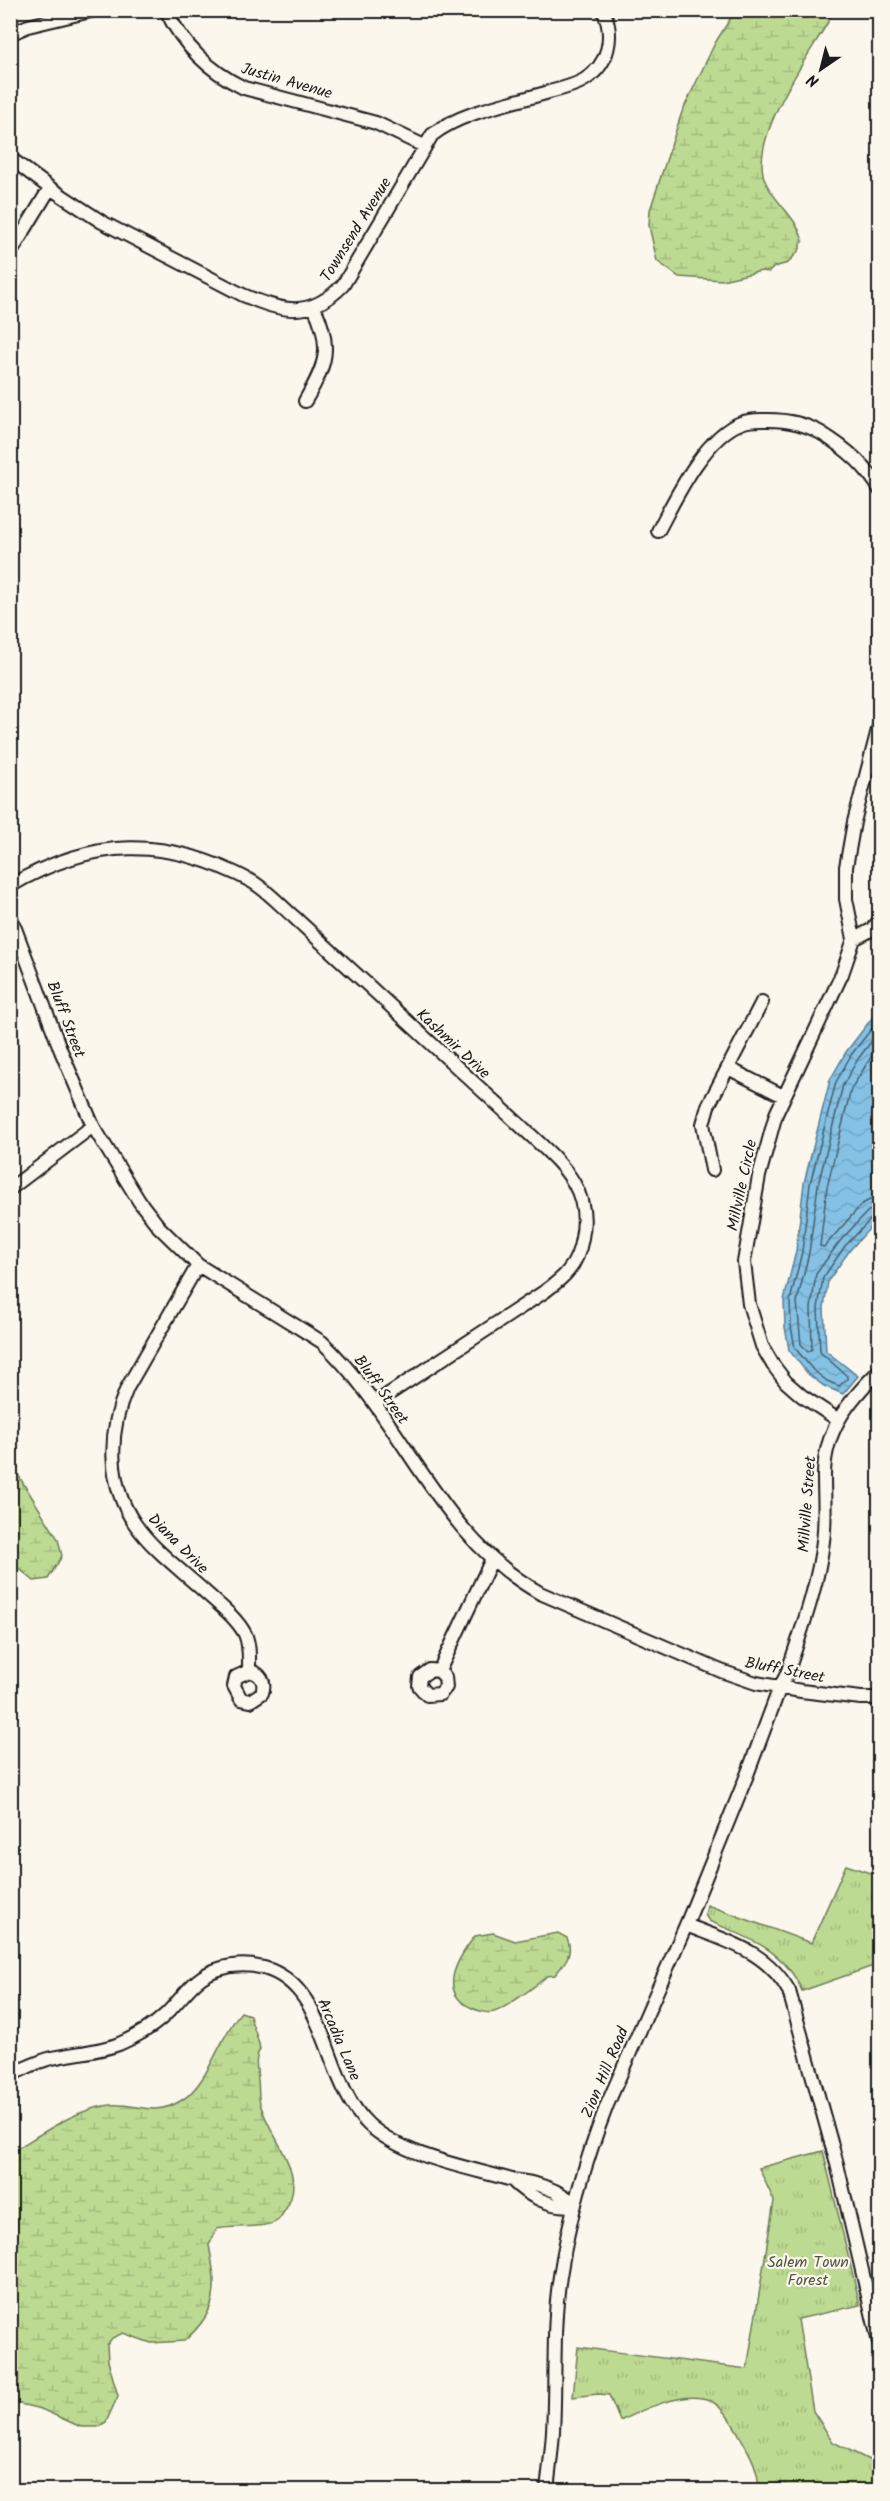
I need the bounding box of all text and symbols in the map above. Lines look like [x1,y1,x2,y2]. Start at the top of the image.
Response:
north arrow [791,39,851,99]
street label: Justin Avenue [238,56,335,106]
text: N [802,67,825,93]
street label: Townsend Avenue [314,173,398,287]
street label: Bluff Street [39,977,92,1062]
street label: Kashmir Drive [410,1003,496,1085]
street label: Millville Circle [721,1137,764,1234]
street label: Bluff Street [347,1350,415,1431]
street label: Millville Street [792,1454,823,1553]
street label: Diana Drive [142,1508,214,1580]
street label: Bluff Street [743,1650,828,1691]
street label: Arcadia Lane [310,1995,367,2085]
street label: Zion Hill Road [575,2022,636,2122]
park label: Salem Town Forest [767,2250,849,2293]

